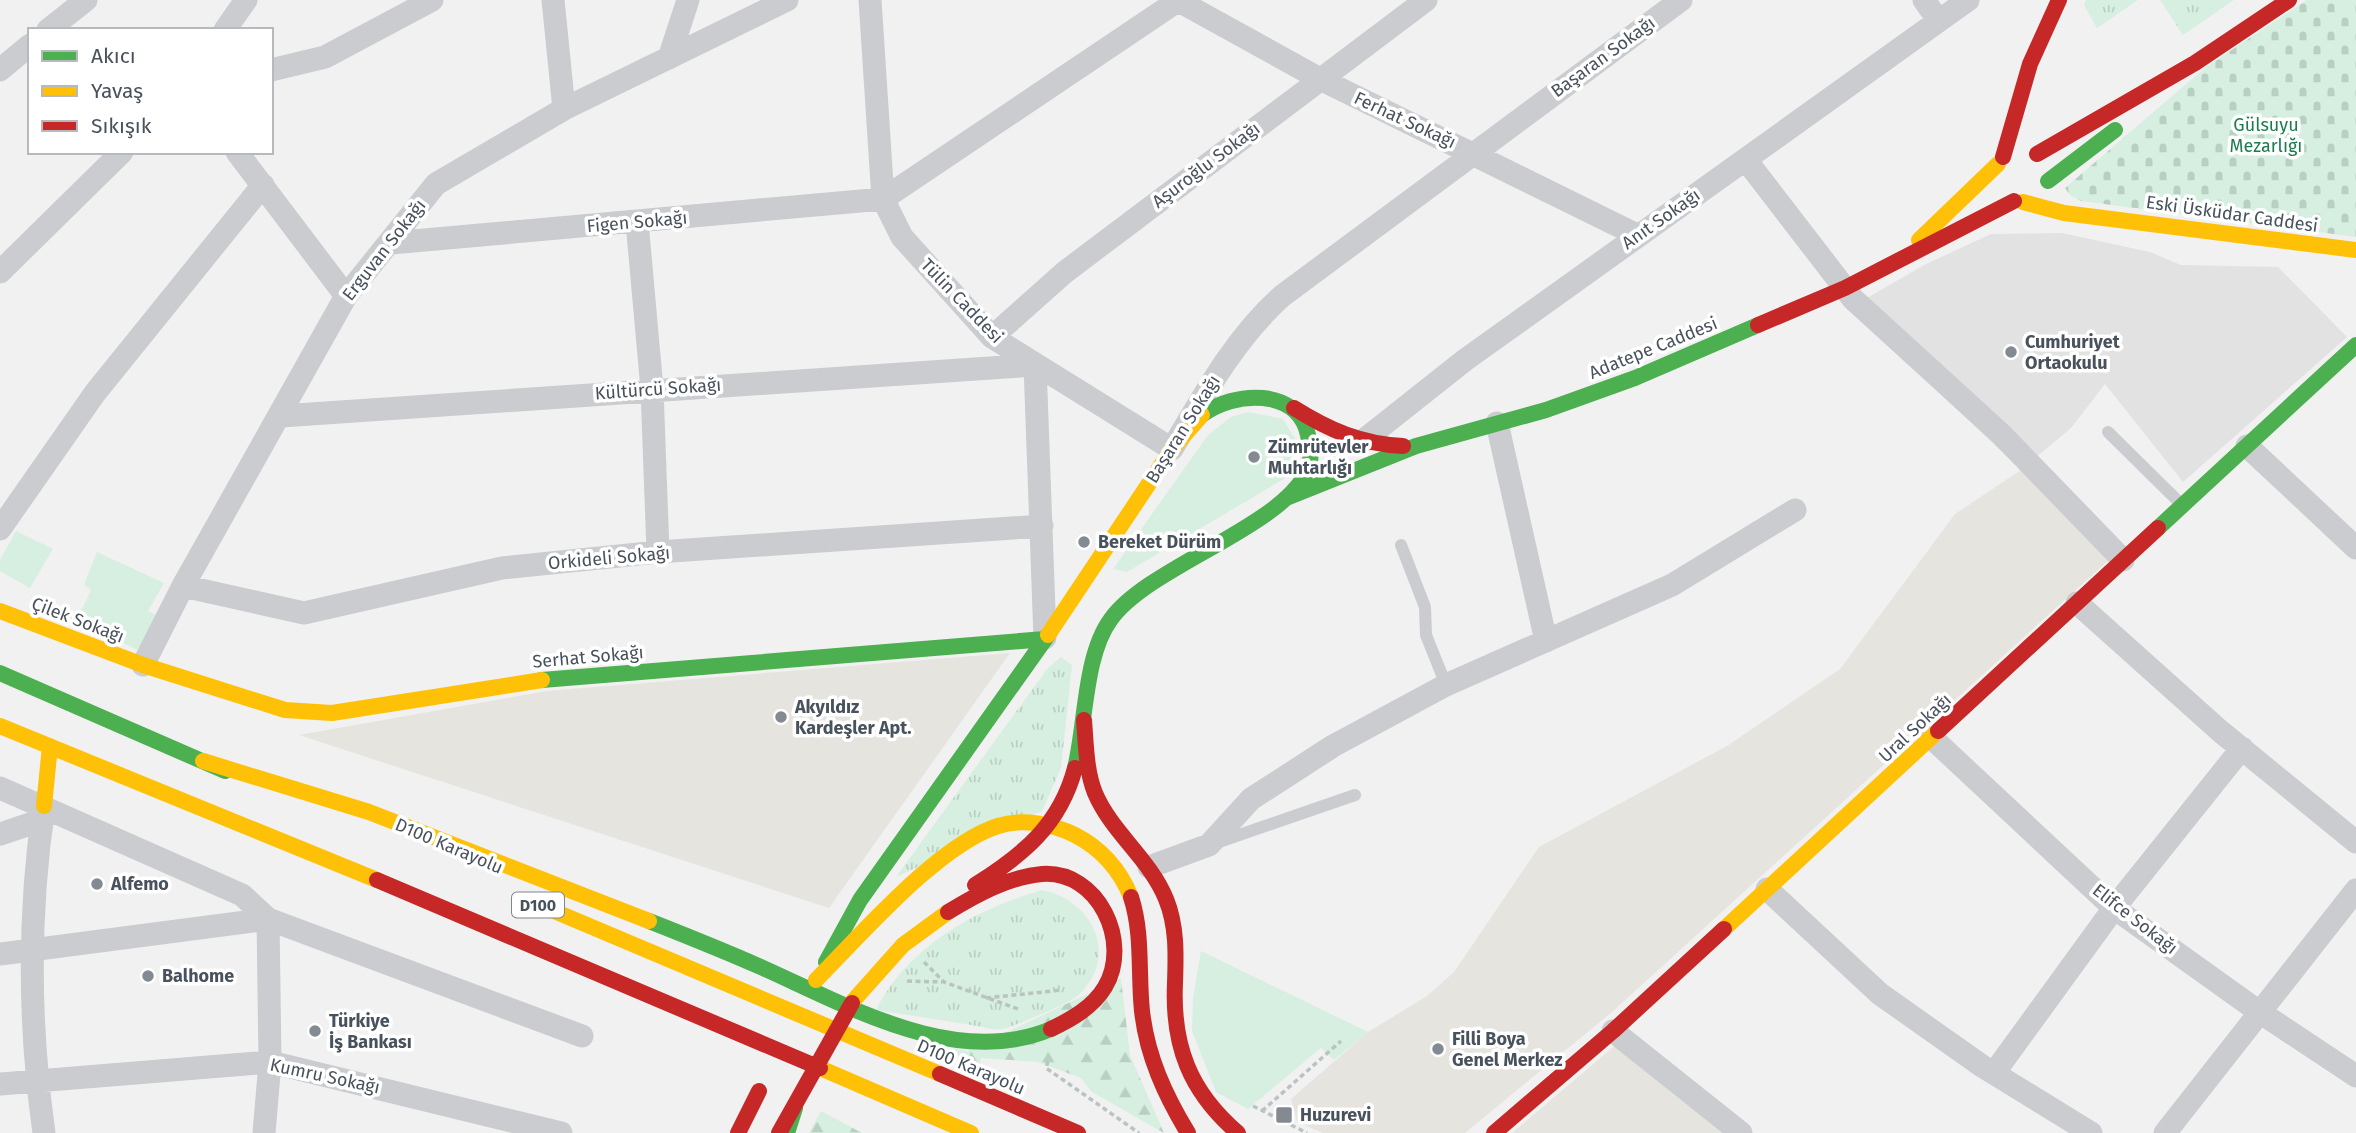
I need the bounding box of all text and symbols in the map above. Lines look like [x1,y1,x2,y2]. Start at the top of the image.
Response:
street label: Başaran Sokağı [1547,12,1659,102]
legend [28,28,273,154]
text: Akıcı [91,43,136,69]
text: Yavaş [91,78,143,104]
street label: Ferhat Sokağı [1351,87,1459,153]
text: Sıkışık [91,113,152,139]
park label: Gülsuyu Mezarlığı [2230,114,2302,157]
street label: Aşuroğlu Sokağı [1148,117,1264,213]
street label: Anıt Sokağı [1618,184,1704,254]
street label: Eski Üsküdar Caddesi [2145,191,2319,237]
street label: Erguvan Sokağı [338,195,430,305]
street label: Figen Sokağı [586,207,688,237]
street label: Tülin Caddesi [916,254,1008,348]
street label: Adatepe Caddesi [1586,312,1720,384]
place label: Cumhuriyet Ortaokulu [2025,331,2121,374]
marker: Cumhuriyet Ortaokulu [2003,344,2019,360]
street label: Başaran Sokağı [1141,371,1225,487]
street label: Kültürcü Sokağı [594,374,722,404]
place label: Zümrütevler Muhtarlığı [1268,436,1369,479]
marker: Zümrütevler Muhtarlığı [1246,449,1262,465]
place label: Bereket Dürüm [1098,531,1221,553]
marker: Bereket Dürüm [1076,534,1092,550]
street label: Orkideli Sokağı [547,542,671,574]
street label: Çilek Sokağı [29,592,127,648]
street label: Serhat Sokağı [532,641,644,673]
street label: Ural Sokağı [1874,689,1956,767]
place label: Akyıldız Kardeşler Apt. [794,696,912,739]
marker: Akyıldız Kardeşler Apt. [773,709,789,725]
street label: D100 Karayolu [392,813,506,879]
place label: Alfemo [110,873,169,895]
marker: Alfemo [89,876,105,892]
street label: Elifce Sokağı [2088,879,2182,959]
road number: D100 [512,892,564,917]
place label: Balhome [162,965,234,987]
marker: Balhome [140,968,156,984]
place label: Türkiye İş Bankası [329,1010,412,1053]
marker: Türkiye İş Bankası [307,1023,323,1039]
place label: Filli Boya Genel Merkez [1452,1028,1563,1071]
street label: D100 Karayolu [914,1034,1028,1100]
marker: Filli Boya Genel Merkez [1430,1041,1446,1057]
street label: Kumru Sokağı [268,1054,382,1098]
place label: Huzurevi [1300,1104,1371,1126]
marker: Huzurevi [1274,1105,1294,1125]

